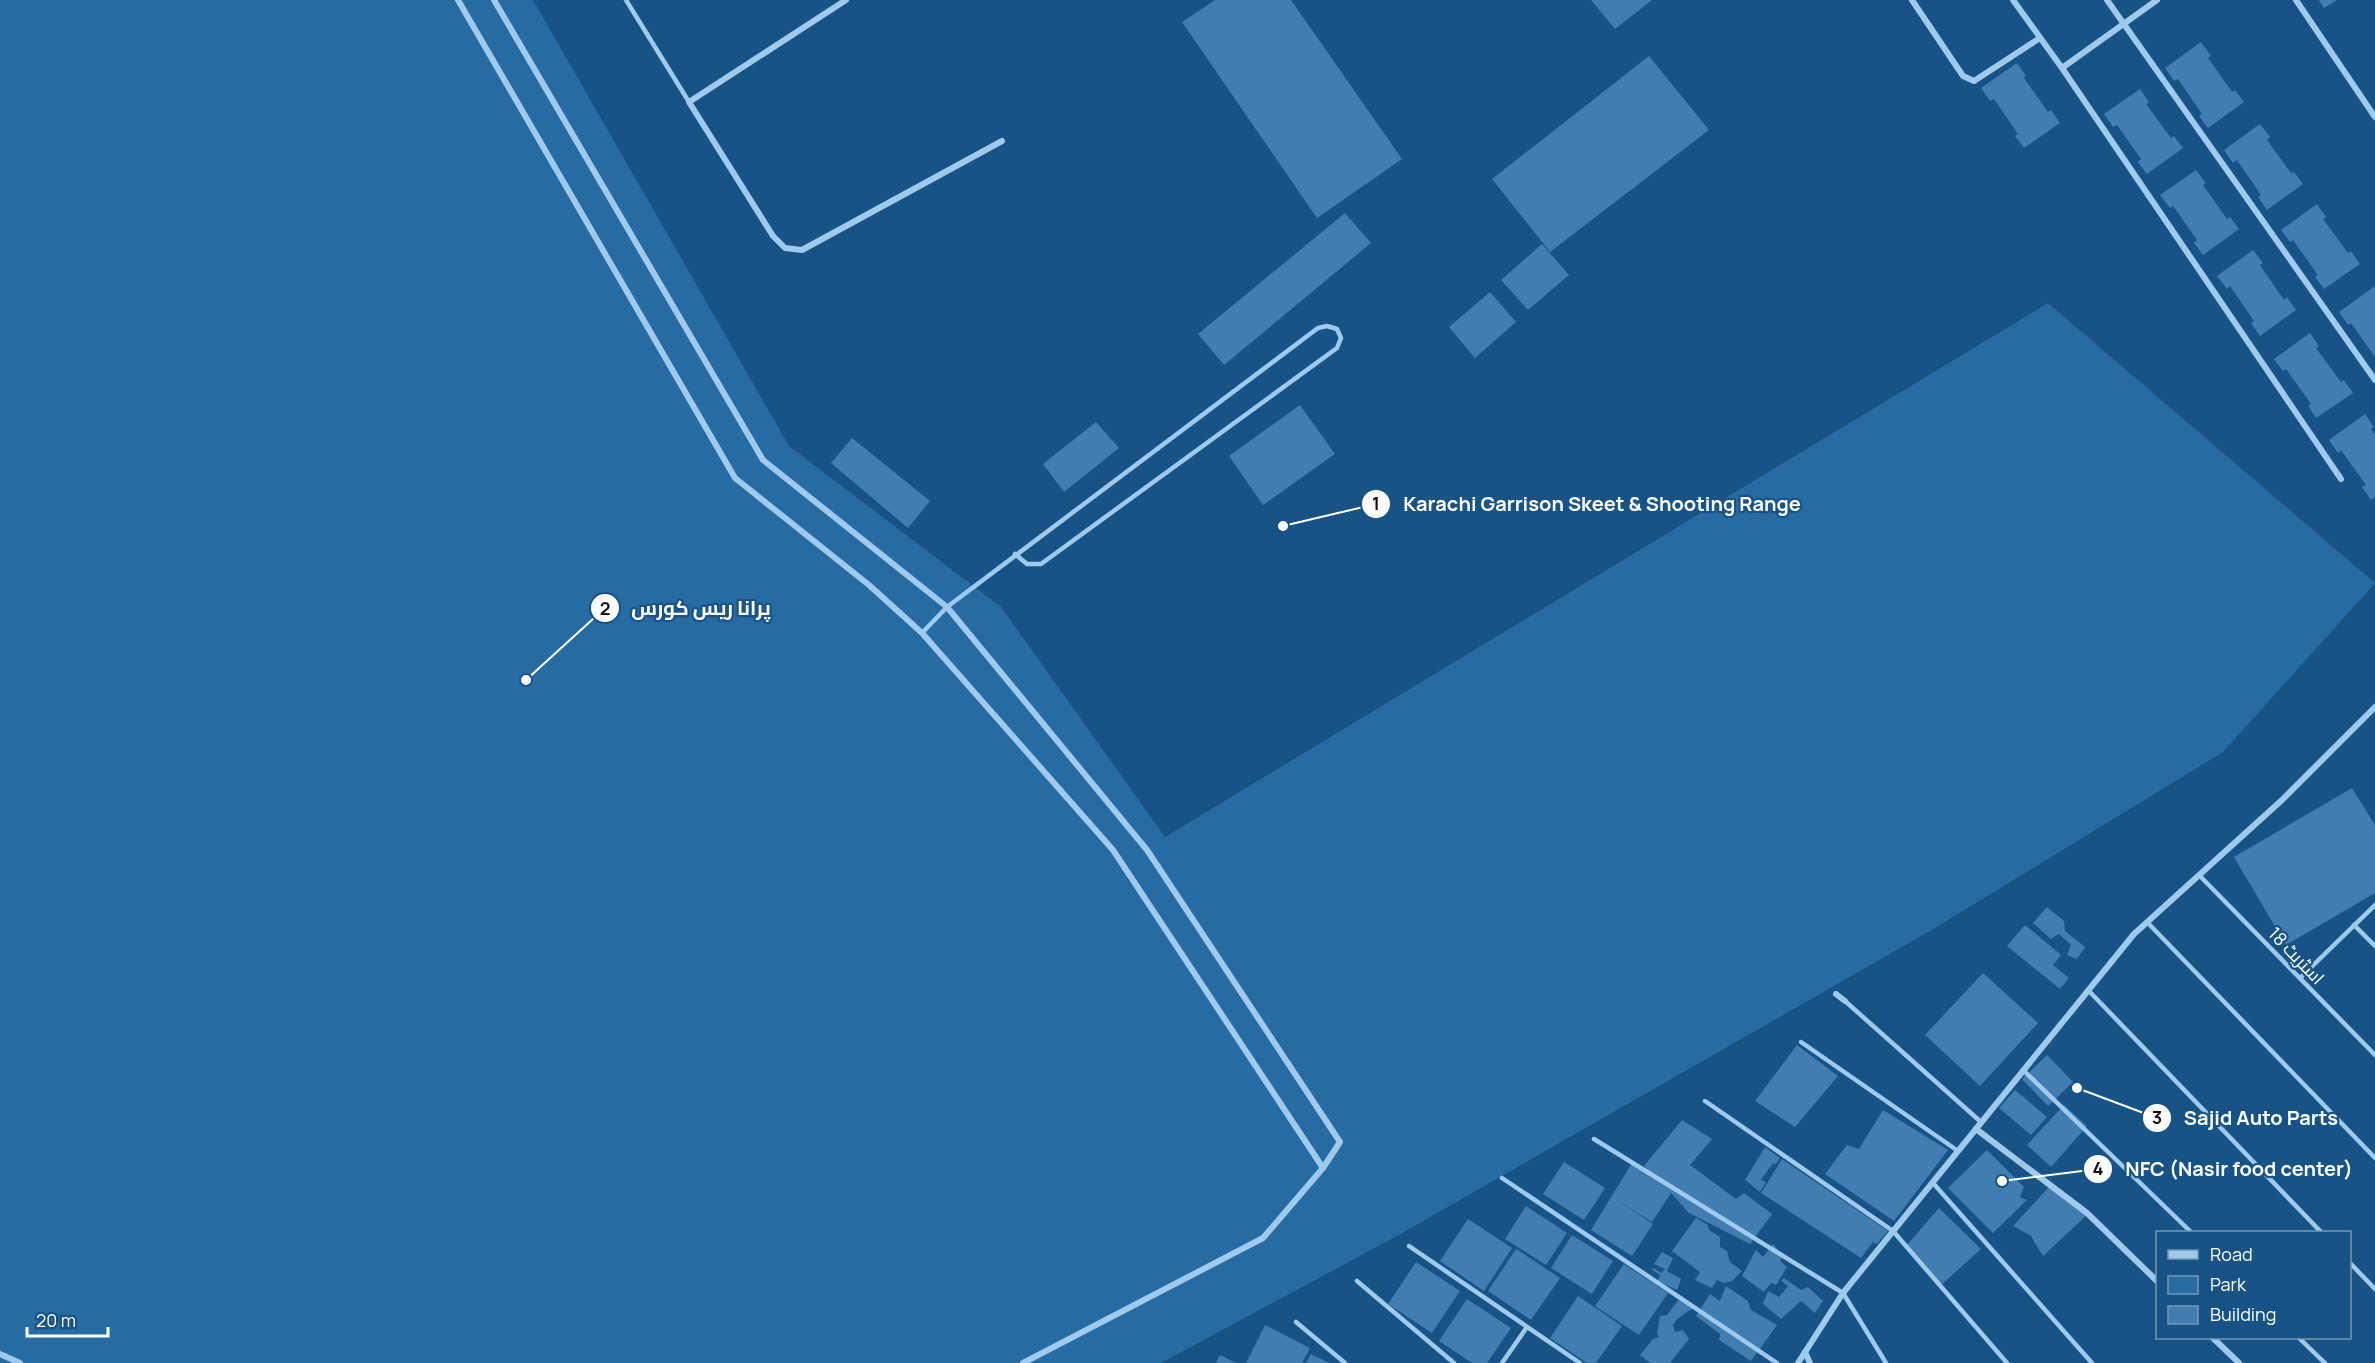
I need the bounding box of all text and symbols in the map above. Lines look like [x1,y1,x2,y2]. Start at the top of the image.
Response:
callout: Karachi Garrison Skeet & Shooting Range [1361,485,1813,523]
text: Karachi Garrison Skeet & Shooting Range [1403,490,1801,517]
text: 1 [1372,491,1380,515]
callout: پرانا ریس کورس [590,589,783,627]
text: پرانا ریس کورس [631,594,771,622]
text: 2 [600,596,610,620]
street label: اسٹریٹ 18 [2263,921,2330,989]
callout: Sajid Auto Parts [2142,1099,2351,1137]
text: Sajid Auto Parts [2184,1104,2338,1131]
text: 3 [2152,1105,2162,1129]
callout: NFC (Nasir food center) [2083,1150,2365,1188]
text: NFC (Nasir food center) [2125,1155,2353,1182]
text: 4 [2093,1156,2104,1180]
legend [2156,1231,2351,1339]
text: Road [2210,1242,2253,1266]
text: Park [2210,1272,2247,1296]
scale bar [27,1300,108,1338]
text: Building [2210,1302,2276,1326]
text: 20 m [36,1308,76,1332]

